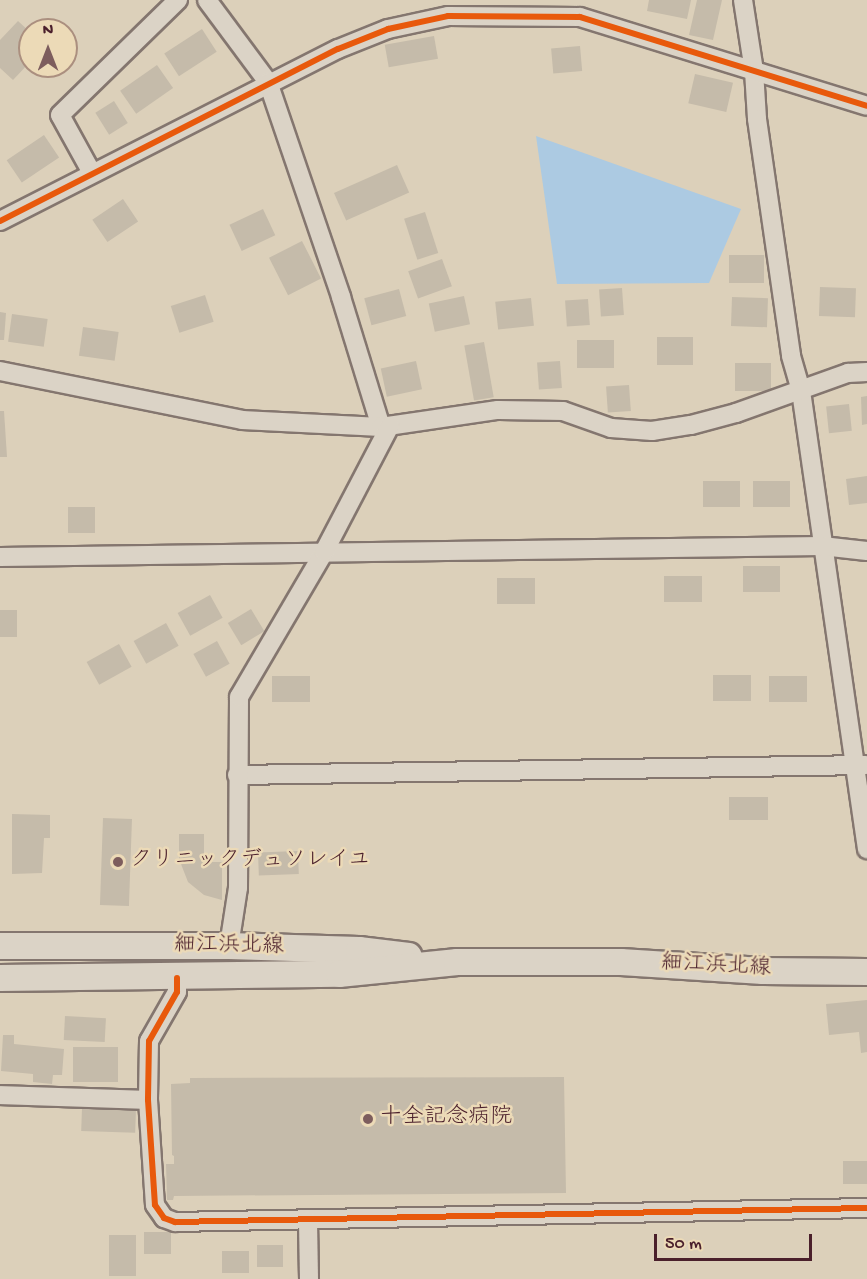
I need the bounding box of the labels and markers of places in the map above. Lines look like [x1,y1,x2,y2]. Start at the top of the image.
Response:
place label: クリニックデュソレイユ [130,849,372,875]
marker: クリニックデュソレイユ [111,855,125,869]
place label: 十全記念病院 [380,1106,512,1132]
marker: 十全記念病院 [361,1112,375,1126]

